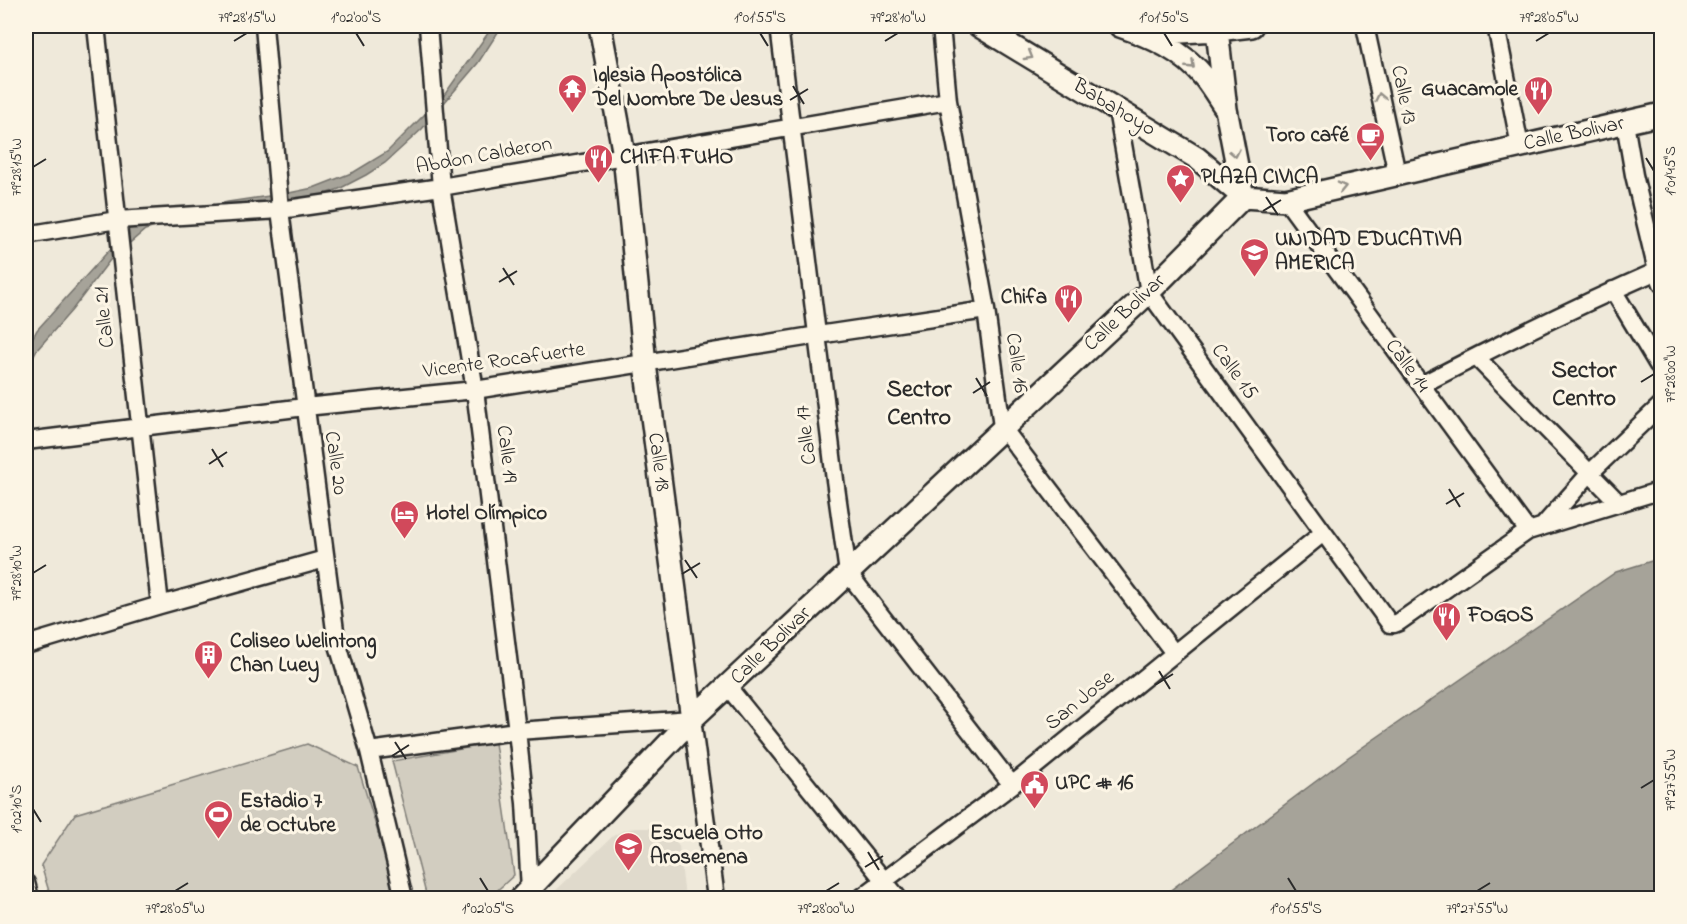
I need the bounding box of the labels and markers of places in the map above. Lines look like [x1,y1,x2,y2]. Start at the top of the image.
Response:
place label: Iglesia Apostólica Del Nombre De Jesus [592,61,784,115]
temple icon: Iglesia Apostólica Del Nombre De Jesus [556,72,588,114]
restaurant icon: Guacamole [1523,74,1555,116]
place label: Guacamole [1421,75,1519,105]
cafe icon: Toro café [1354,120,1386,162]
place label: Toro café [1266,121,1350,151]
restaurant icon: CHIFA FUHO [583,142,615,184]
place label: CHIFA FUHO [620,143,734,173]
place icon: PLAZA CIVICA [1164,162,1196,204]
place label: PLAZA CIVICA [1201,163,1319,193]
place label: UNIDAD EDUCATIVA AMERICA [1275,225,1462,279]
school or university icon: UNIDAD EDUCATIVA AMERICA [1238,236,1270,278]
restaurant icon: Chifa [1052,282,1084,324]
place label: Chifa [1001,283,1047,313]
hotel icon: Hotel Olímpico [389,498,421,540]
place label: Hotel Olímpico [426,499,547,529]
restaurant icon: FOGOS [1431,600,1463,642]
place label: FOGOS [1467,601,1534,631]
place label: Coliseo Welintong Chan Luey [230,627,377,683]
building icon: Coliseo Welintong Chan Luey [193,638,225,680]
public building icon: UPC # 16 [1018,768,1050,810]
place label: UPC # 16 [1055,769,1134,799]
place label: Estadio 7 de Octubre [240,787,336,841]
sports icon: Estadio 7 de Octubre [203,798,235,840]
place label: Escuela Otto Arosemena [650,819,763,873]
school or university icon: Escuela Otto Arosemena [613,830,645,872]

